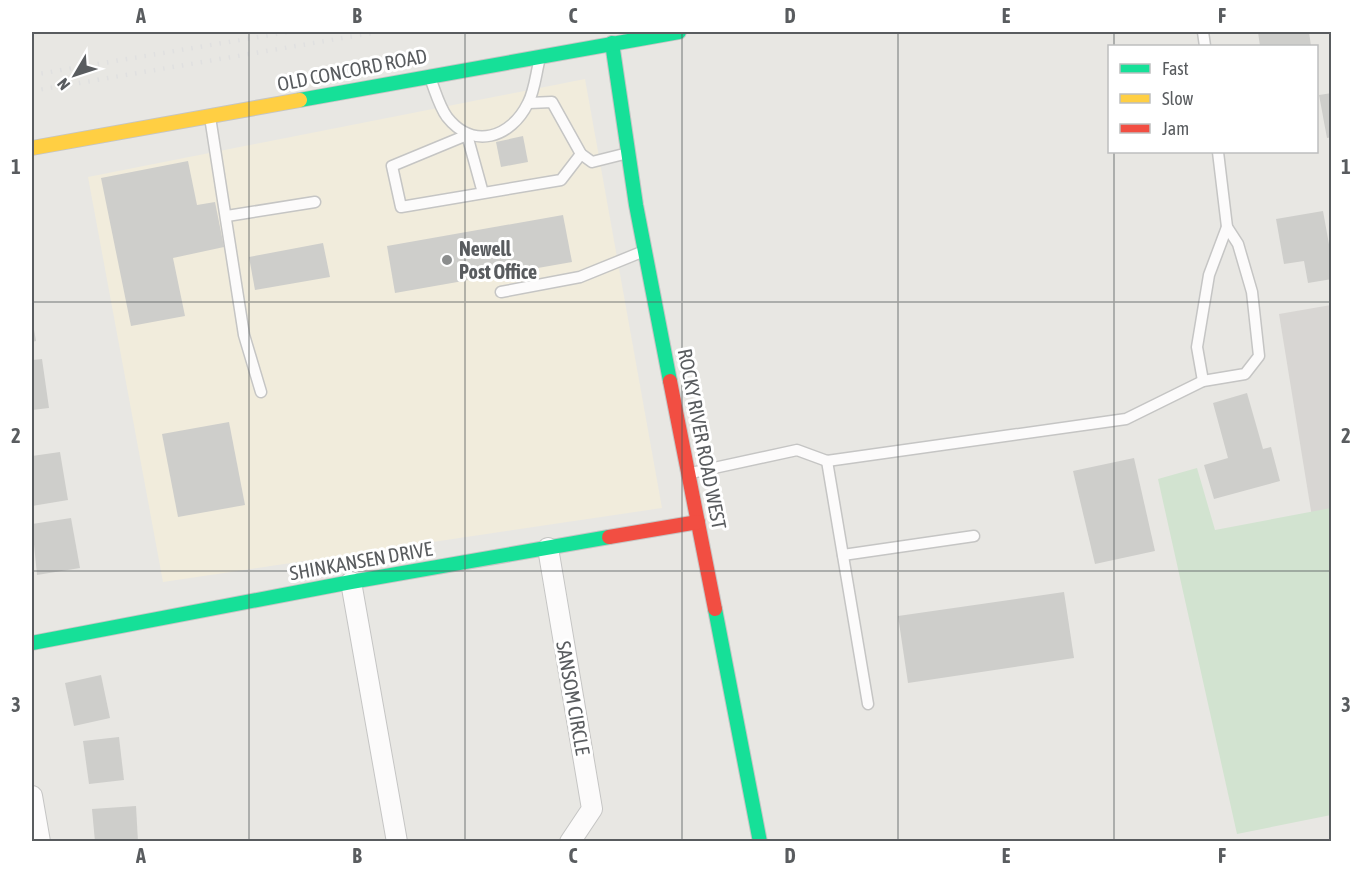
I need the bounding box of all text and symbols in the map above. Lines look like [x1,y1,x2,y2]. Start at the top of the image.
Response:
text: A [135,4,146,27]
text: B [352,4,362,27]
text: C [569,4,578,27]
text: D [784,4,796,27]
text: E [1002,4,1011,27]
text: F [1218,4,1226,27]
street label: OLD CONCORD ROAD [275,44,429,95]
north arrow [45,45,105,105]
legend [1108,45,1318,153]
text: Fast [1162,58,1189,79]
text: N [53,75,73,94]
text: Slow [1162,88,1193,109]
text: Jam [1162,118,1189,139]
text: 1 [11,155,21,178]
text: 1 [1341,155,1351,178]
place label: Newell Post Office [459,237,537,283]
marker: Newell Post Office [440,253,454,267]
street label: ROCKY RIVER ROAD WEST [674,347,731,531]
text: 2 [11,424,21,447]
text: 2 [1341,424,1351,447]
street label: SHINKANSEN DRIVE [288,537,434,584]
street label: SANSOM CIRCLE [552,639,595,757]
text: 3 [11,693,21,716]
text: 3 [1341,693,1351,716]
text: A [135,844,146,867]
text: B [352,844,362,867]
text: C [569,844,578,867]
text: D [784,844,796,867]
text: E [1002,844,1011,867]
text: F [1218,844,1226,867]

